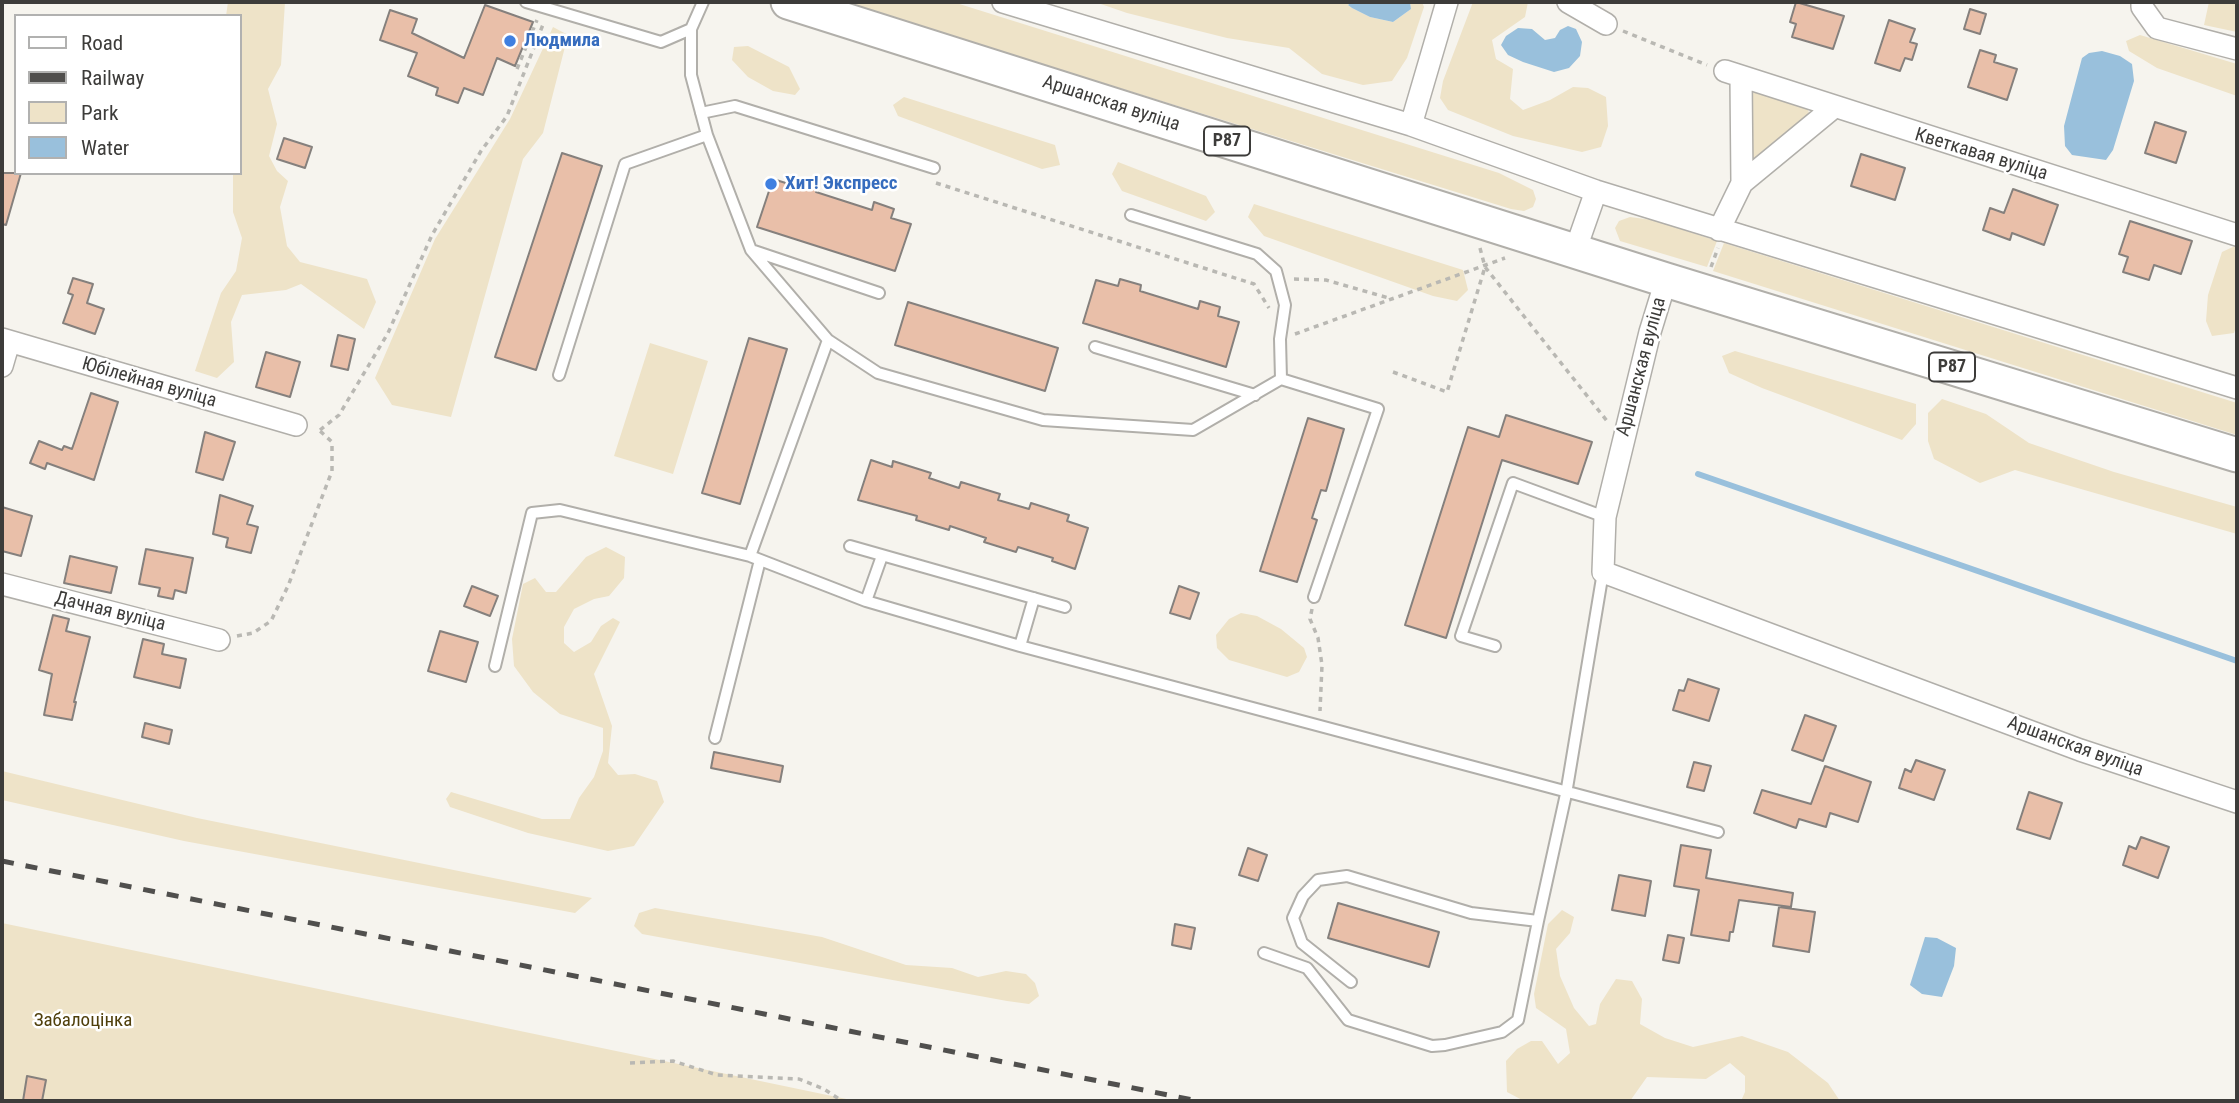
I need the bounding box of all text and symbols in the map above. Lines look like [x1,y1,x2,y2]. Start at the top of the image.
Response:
legend [14,14,242,175]
place label: Людмила [524,30,600,52]
text: Road [81,31,123,55]
marker: Людмила [502,33,518,49]
text: Railway [81,66,144,90]
street label: Аршанская вуліца [1039,71,1183,137]
text: Park [81,101,118,125]
street label: Кветкавая вуліца [1912,124,2050,186]
road number: Р87 [1204,126,1250,156]
text: Water [81,136,129,160]
place label: Хит! Экспресс [785,173,897,195]
marker: Хит! Экспресс [763,176,779,192]
street label: Аршанская вуліца [1612,295,1672,439]
road number: Р87 [1929,352,1975,382]
street label: Юбілейная вуліца [79,353,219,413]
street label: Дачная вуліца [52,587,168,637]
street label: Аршанская вуліца [2004,712,2146,782]
park label: Забалоцінка [34,1010,132,1032]

